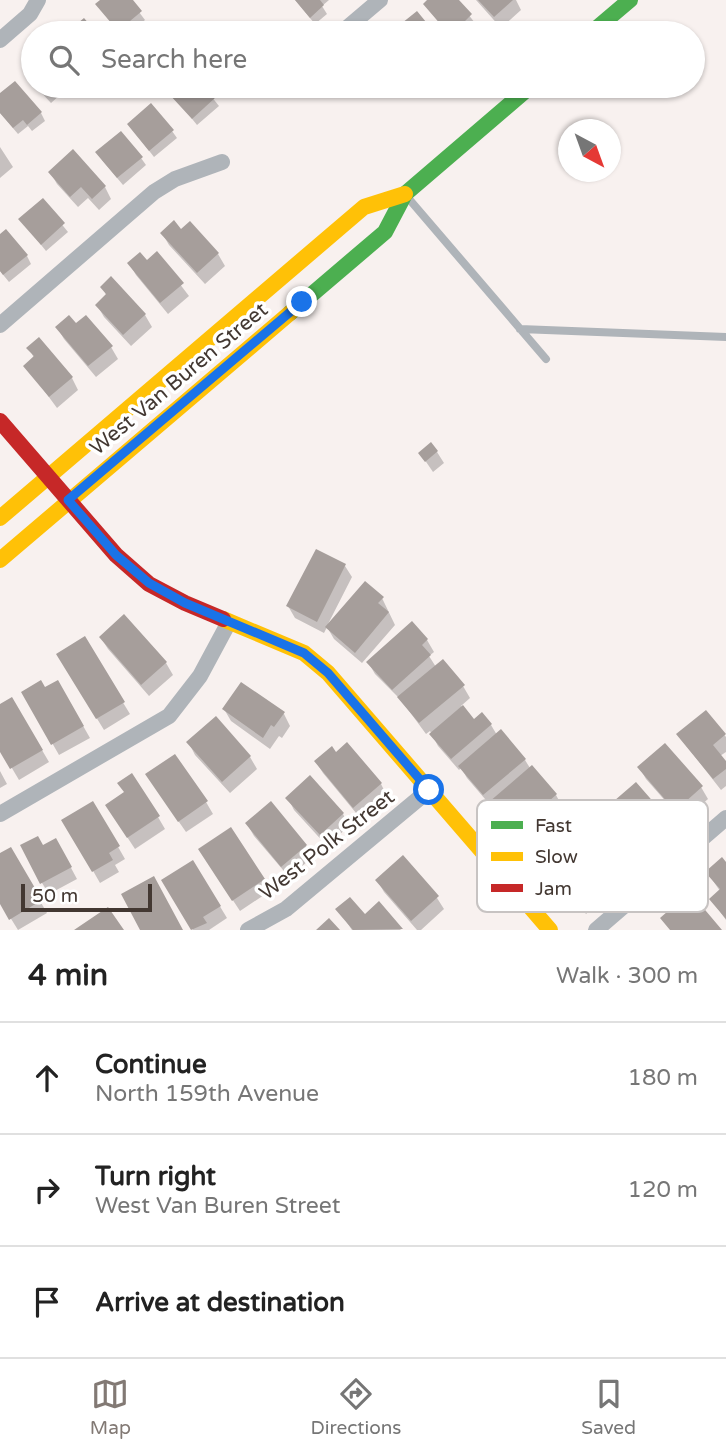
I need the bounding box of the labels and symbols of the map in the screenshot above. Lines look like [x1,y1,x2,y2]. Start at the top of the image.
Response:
north arrow [558,119,621,182]
route end [286,286,317,317]
street label: West Van Buren Street [85,297,273,461]
route start [413,774,444,805]
street label: West Polk Street [255,785,399,905]
legend [477,800,708,912]
text: Fast [535,815,572,837]
text: Slow [535,846,578,868]
text: Jam [535,878,572,900]
scale bar [21,881,152,913]

